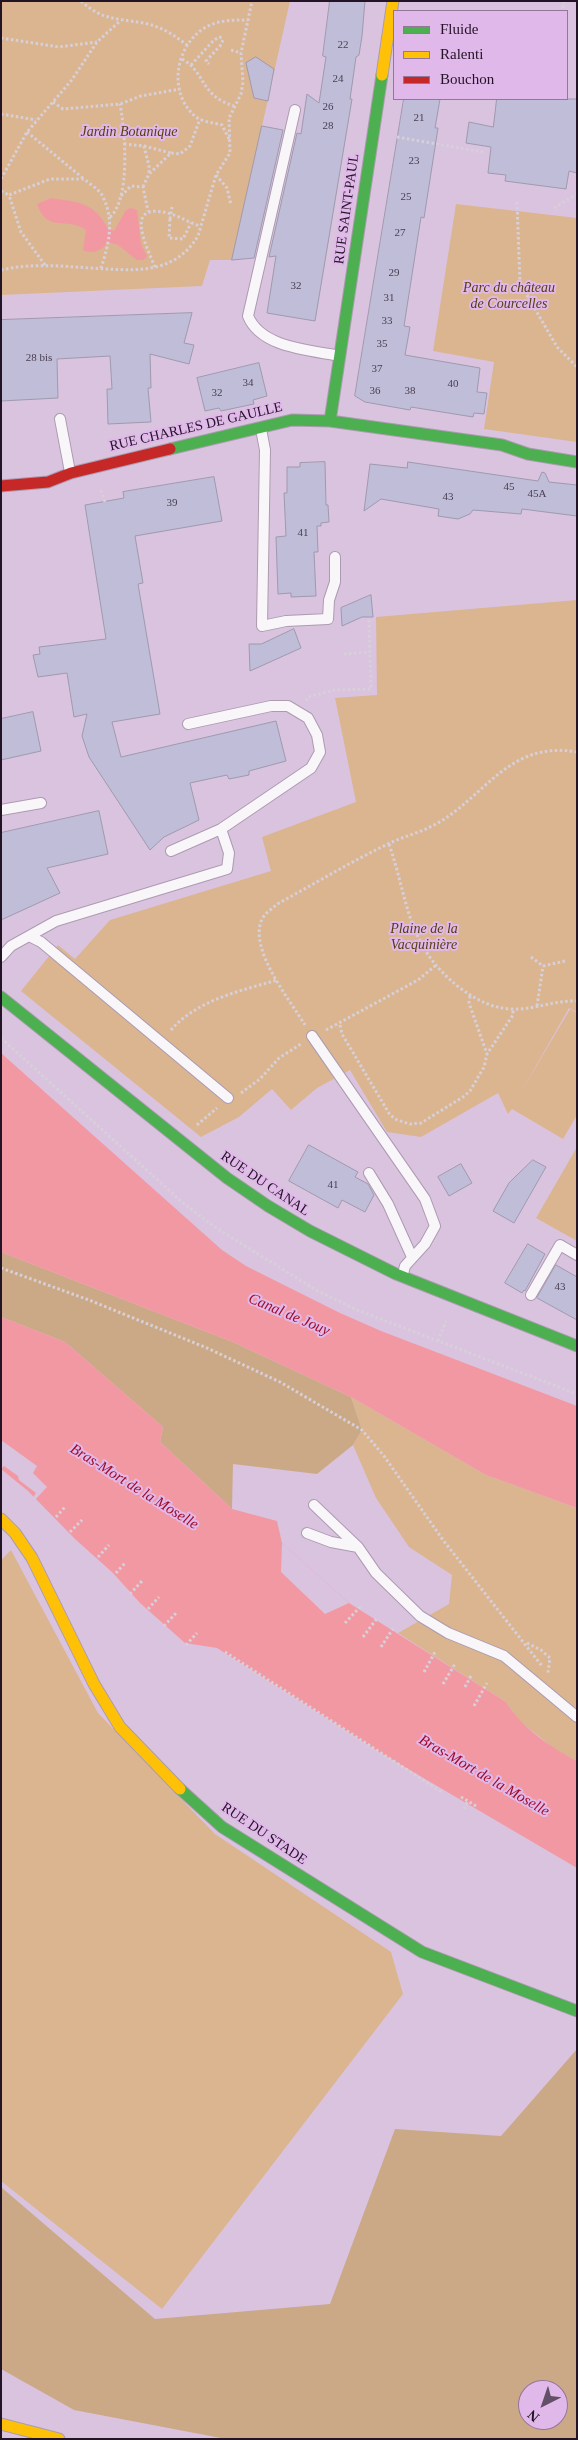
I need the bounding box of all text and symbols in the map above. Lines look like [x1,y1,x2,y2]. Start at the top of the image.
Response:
legend [393,10,568,100]
text: Fluide [440,21,478,37]
house number: 22 [338,38,348,52]
text: Ralenti [440,46,483,62]
text: Bouchon [440,71,494,87]
house number: 24 [332,72,343,86]
house number: 26 [322,100,333,114]
house number: 21 [414,111,424,125]
house number: 28 [322,119,333,133]
park label: Jardin Botanique [80,124,178,140]
street label: RUE SAINT-PAUL [331,153,363,265]
house number: 23 [408,154,419,168]
house number: 25 [401,190,412,204]
house number: 27 [394,226,406,240]
house number: 29 [388,266,399,280]
house number: 32 [290,279,302,293]
park label: Parc du château de Courcelles [463,280,555,312]
house number: 31 [384,291,394,305]
house number: 33 [382,314,392,328]
house number: 35 [377,337,388,351]
house number: 28 bis [26,351,52,365]
house number: 37 [372,362,382,376]
house number: 34 [242,376,254,390]
house number: 40 [448,377,458,391]
house number: 36 [370,384,380,398]
house number: 38 [404,384,416,398]
house number: 32 [212,386,222,400]
street label: RUE CHARLES DE GAULLE [108,399,284,455]
house number: 45 [504,480,514,494]
house number: 45A [528,487,546,501]
house number: 43 [442,490,453,504]
house number: 39 [166,496,178,510]
house number: 41 [298,526,308,540]
park label: Plaine de la Vacquinière [390,921,458,954]
street label: RUE DU CANAL [217,1148,313,1220]
house number: 41 [328,1178,338,1192]
house number: 43 [554,1280,566,1294]
water label: Canal de Jouy [246,1290,332,1340]
water label: Bras-Mort de la Moselle [67,1440,201,1534]
water label: Bras-Mort de la Moselle [415,1731,553,1821]
street label: RUE DU STADE [218,1799,310,1869]
north arrow [518,2380,568,2430]
text: N [525,2407,542,2425]

